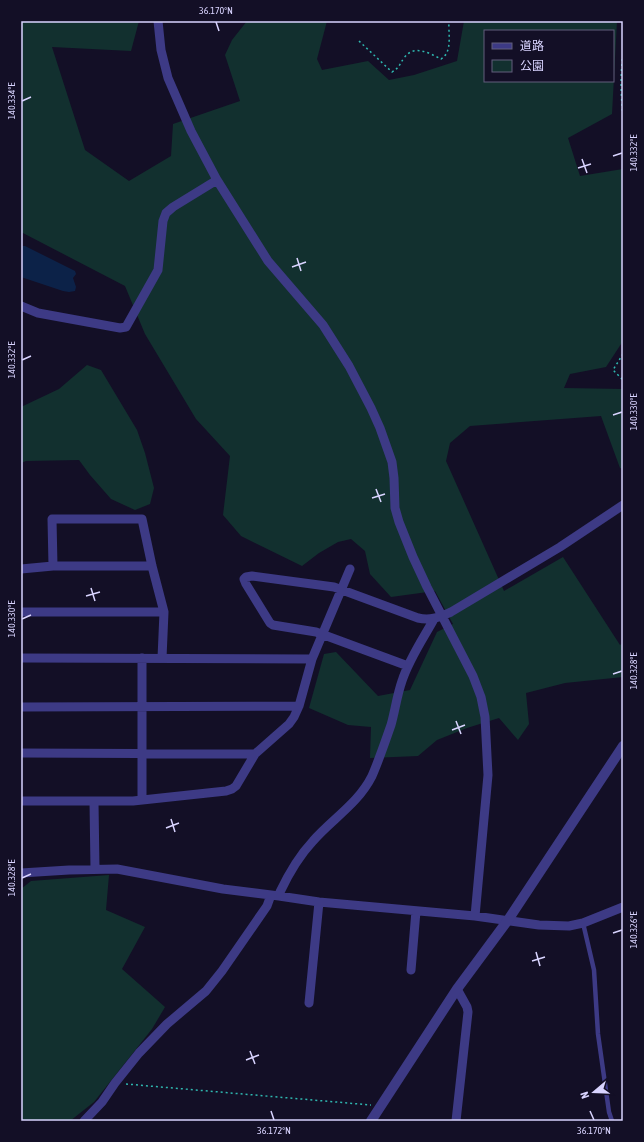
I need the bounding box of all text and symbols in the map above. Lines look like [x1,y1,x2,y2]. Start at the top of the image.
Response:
text: 36.170°N [199,5,233,16]
legend [484,30,614,82]
text: 道路 [520,39,544,53]
text: 公園 [520,59,544,73]
text: 140.334°E [6,82,17,120]
text: 140.332°E [628,134,639,172]
text: 140.332°E [6,341,17,379]
text: 140.330°E [628,393,639,431]
text: 140.330°E [6,600,17,638]
text: 140.328°E [628,652,639,690]
text: 140.328°E [6,859,17,897]
text: 140.326°E [628,911,639,949]
north arrow [574,1072,614,1112]
text: N [578,1090,591,1100]
text: 36.172°N [257,1125,291,1136]
text: 36.170°N [577,1125,611,1136]

